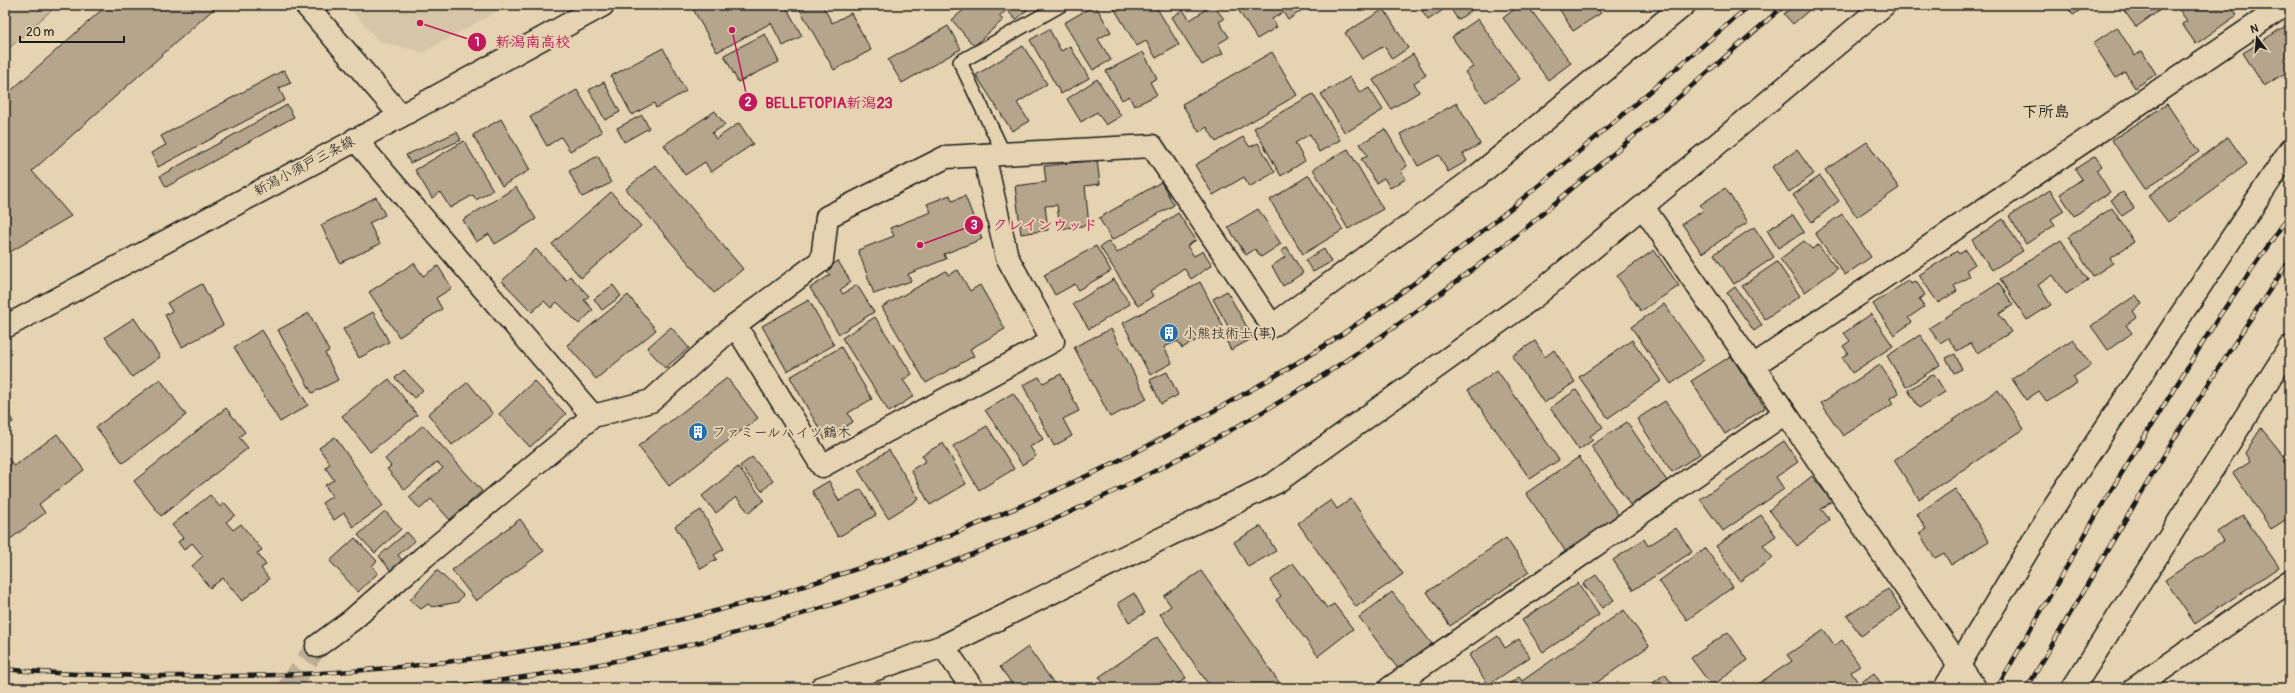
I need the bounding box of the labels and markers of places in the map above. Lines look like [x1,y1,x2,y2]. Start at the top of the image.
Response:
callout: 新潟南高校 [467,28,578,55]
callout: BELLETOPIA新潟23 [738,89,901,116]
callout: クレインウッド [964,212,1105,239]
building icon: 小熊技術士(事) [1158,322,1180,344]
place label: 小熊技術士(事) [1183,325,1276,342]
building icon: ファミールハイツ鶴木 [687,421,709,443]
place label: ファミールハイツ鶴木 [712,424,851,441]

